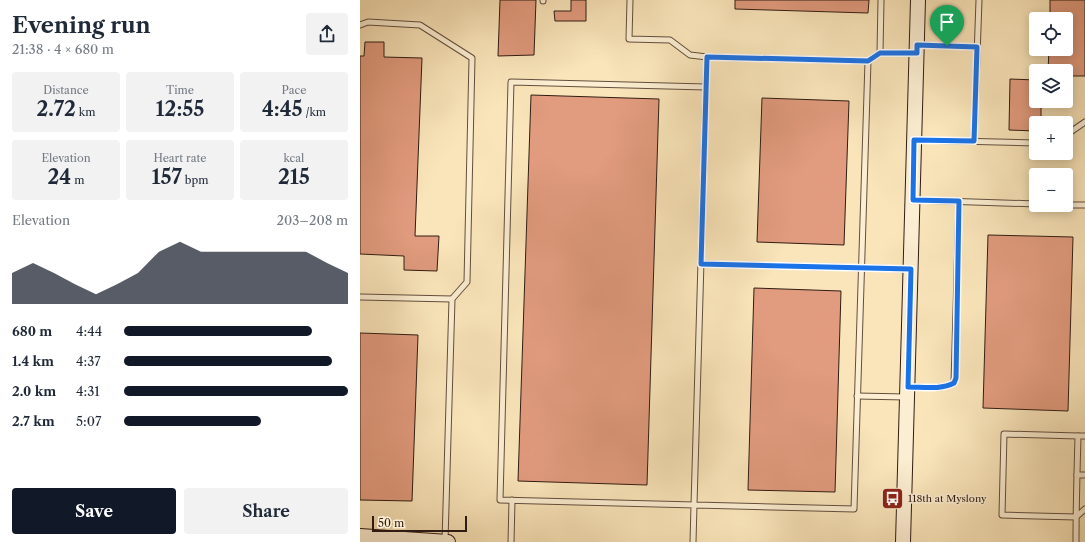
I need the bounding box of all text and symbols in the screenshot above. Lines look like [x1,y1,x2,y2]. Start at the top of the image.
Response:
pin [930,5,964,46]
icon: arrive [936,11,958,33]
text: Evening run [12,12,151,39]
map controls [1029,12,1073,212]
button: locate [1029,12,1073,56]
button: share [306,13,348,55]
text: 21:38 · 4 × 680 m [12,41,114,57]
button: layers [1029,64,1073,108]
text: Distance [43,83,89,97]
text: Time [166,83,194,97]
text: Pace [282,83,306,97]
text: 2.72 [37,97,76,121]
text: 12:55 [156,97,204,121]
text: 4:45 [262,97,303,121]
text: km [76,105,95,119]
text: /km [303,105,326,119]
button: + [1029,116,1073,160]
text: Elevation [41,151,91,165]
text: Heart rate [153,151,207,165]
text: kcal [284,151,304,165]
text: 24 [48,165,71,189]
text: 157 [151,165,182,189]
text: 215 [278,165,310,189]
button: − [1029,168,1073,212]
text: m [71,173,84,187]
text: bpm [182,173,209,187]
text: Elevation [12,212,70,228]
text: 203–208 m [276,212,348,228]
text: 680 m [12,323,52,339]
text: 4:44 [76,323,102,339]
text: 1.4 km [12,353,54,369]
text: 4:37 [76,353,101,369]
text: 2.0 km [12,383,56,399]
text: 4:31 [76,383,100,399]
text: 2.7 km [12,413,55,429]
text: 5:07 [76,413,101,429]
bus stop icon: 118th at Myslony [880,485,906,511]
button: Save [12,488,176,534]
button: Share [184,488,348,534]
place label: 118th at Myslony [908,492,987,505]
scale bar [372,514,467,533]
text: 50 m [378,516,404,530]

